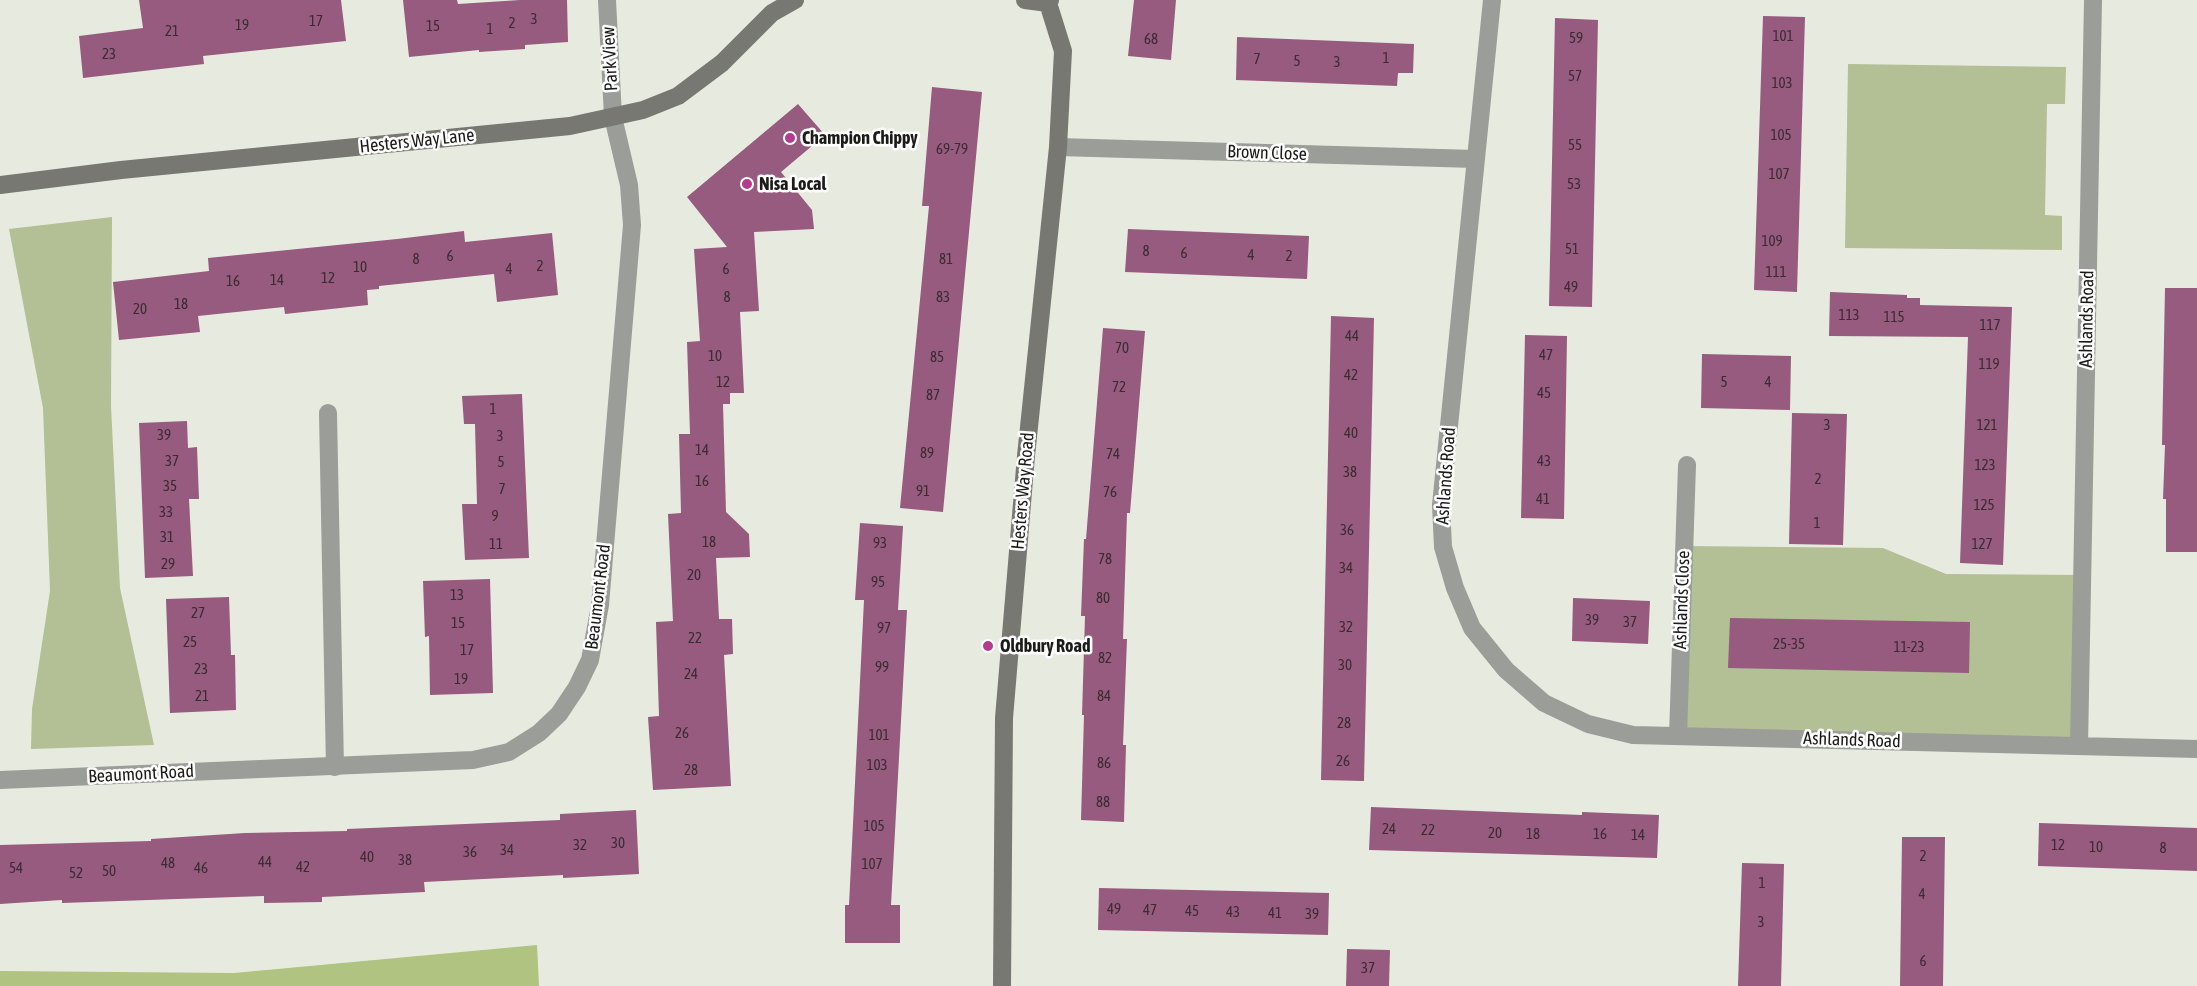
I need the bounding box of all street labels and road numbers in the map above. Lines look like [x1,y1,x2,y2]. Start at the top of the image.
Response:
street label: Park View [598,26,622,92]
street label: Hesters Way Lane [359,124,475,158]
street label: Brown Close [1227,141,1307,165]
street label: Ashlands Road [2075,270,2099,368]
street label: Ashlands Road [1432,427,1460,525]
street label: Hesters Way Road [1007,432,1039,550]
street label: Beaumont Road [581,543,615,651]
street label: Ashlands Close [1669,550,1695,650]
street label: Ashlands Road [1803,728,1901,752]
street label: Beaumont Road [88,760,194,788]

